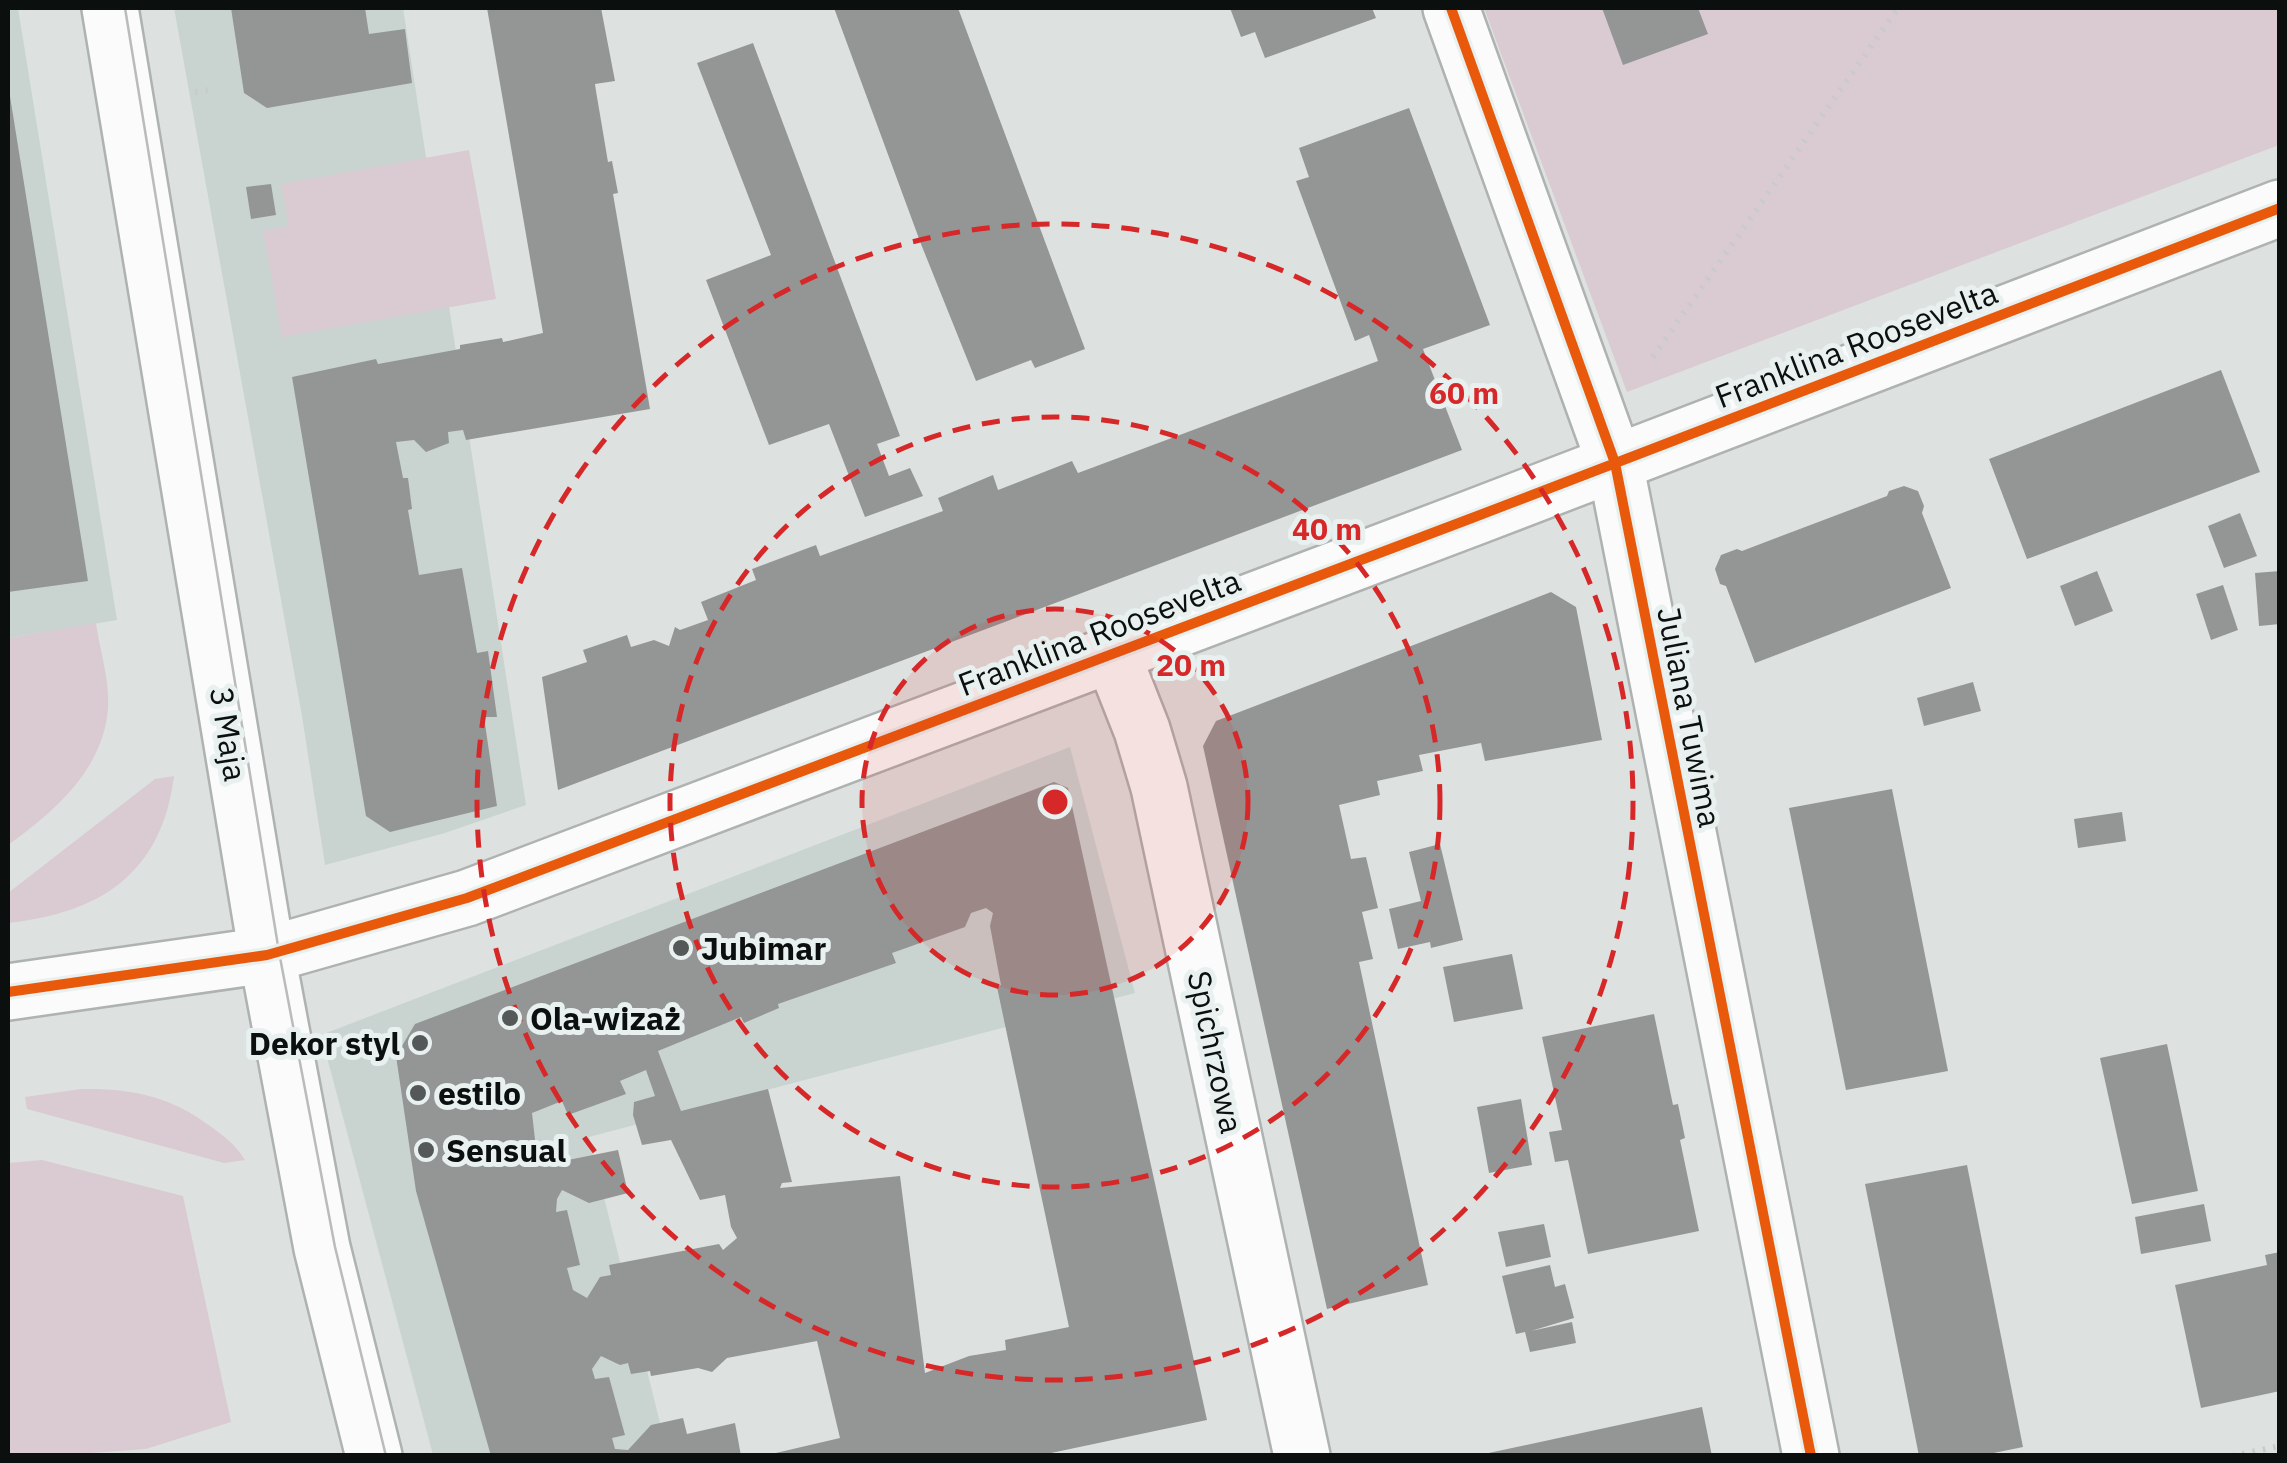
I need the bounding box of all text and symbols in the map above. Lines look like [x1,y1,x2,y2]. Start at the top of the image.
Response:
street label: Franklina Roosevelta [1709,271,2003,417]
text: 60 m [1429,373,1499,412]
text: 40 m [1292,509,1362,548]
street label: Franklina Roosevelta [952,559,1246,705]
street label: Juliana Tuwima [1648,603,1732,831]
text: 20 m [1156,645,1226,684]
street label: 3 Maja [201,684,257,784]
centre of rings [1037,784,1073,820]
place label: Jubimar [701,927,826,969]
marker: Jubimar [670,937,692,959]
street label: Spichrzowa [1178,967,1254,1137]
place label: Ola-wizaż [530,997,681,1039]
marker: Ola-wizaż [499,1007,521,1029]
place label: Dekor styl [249,1022,400,1064]
marker: Dekor styl [409,1032,431,1054]
place label: estilo [438,1072,521,1114]
marker: estilo [407,1082,429,1104]
place label: Sensual [446,1129,566,1171]
marker: Sensual [415,1139,437,1161]

